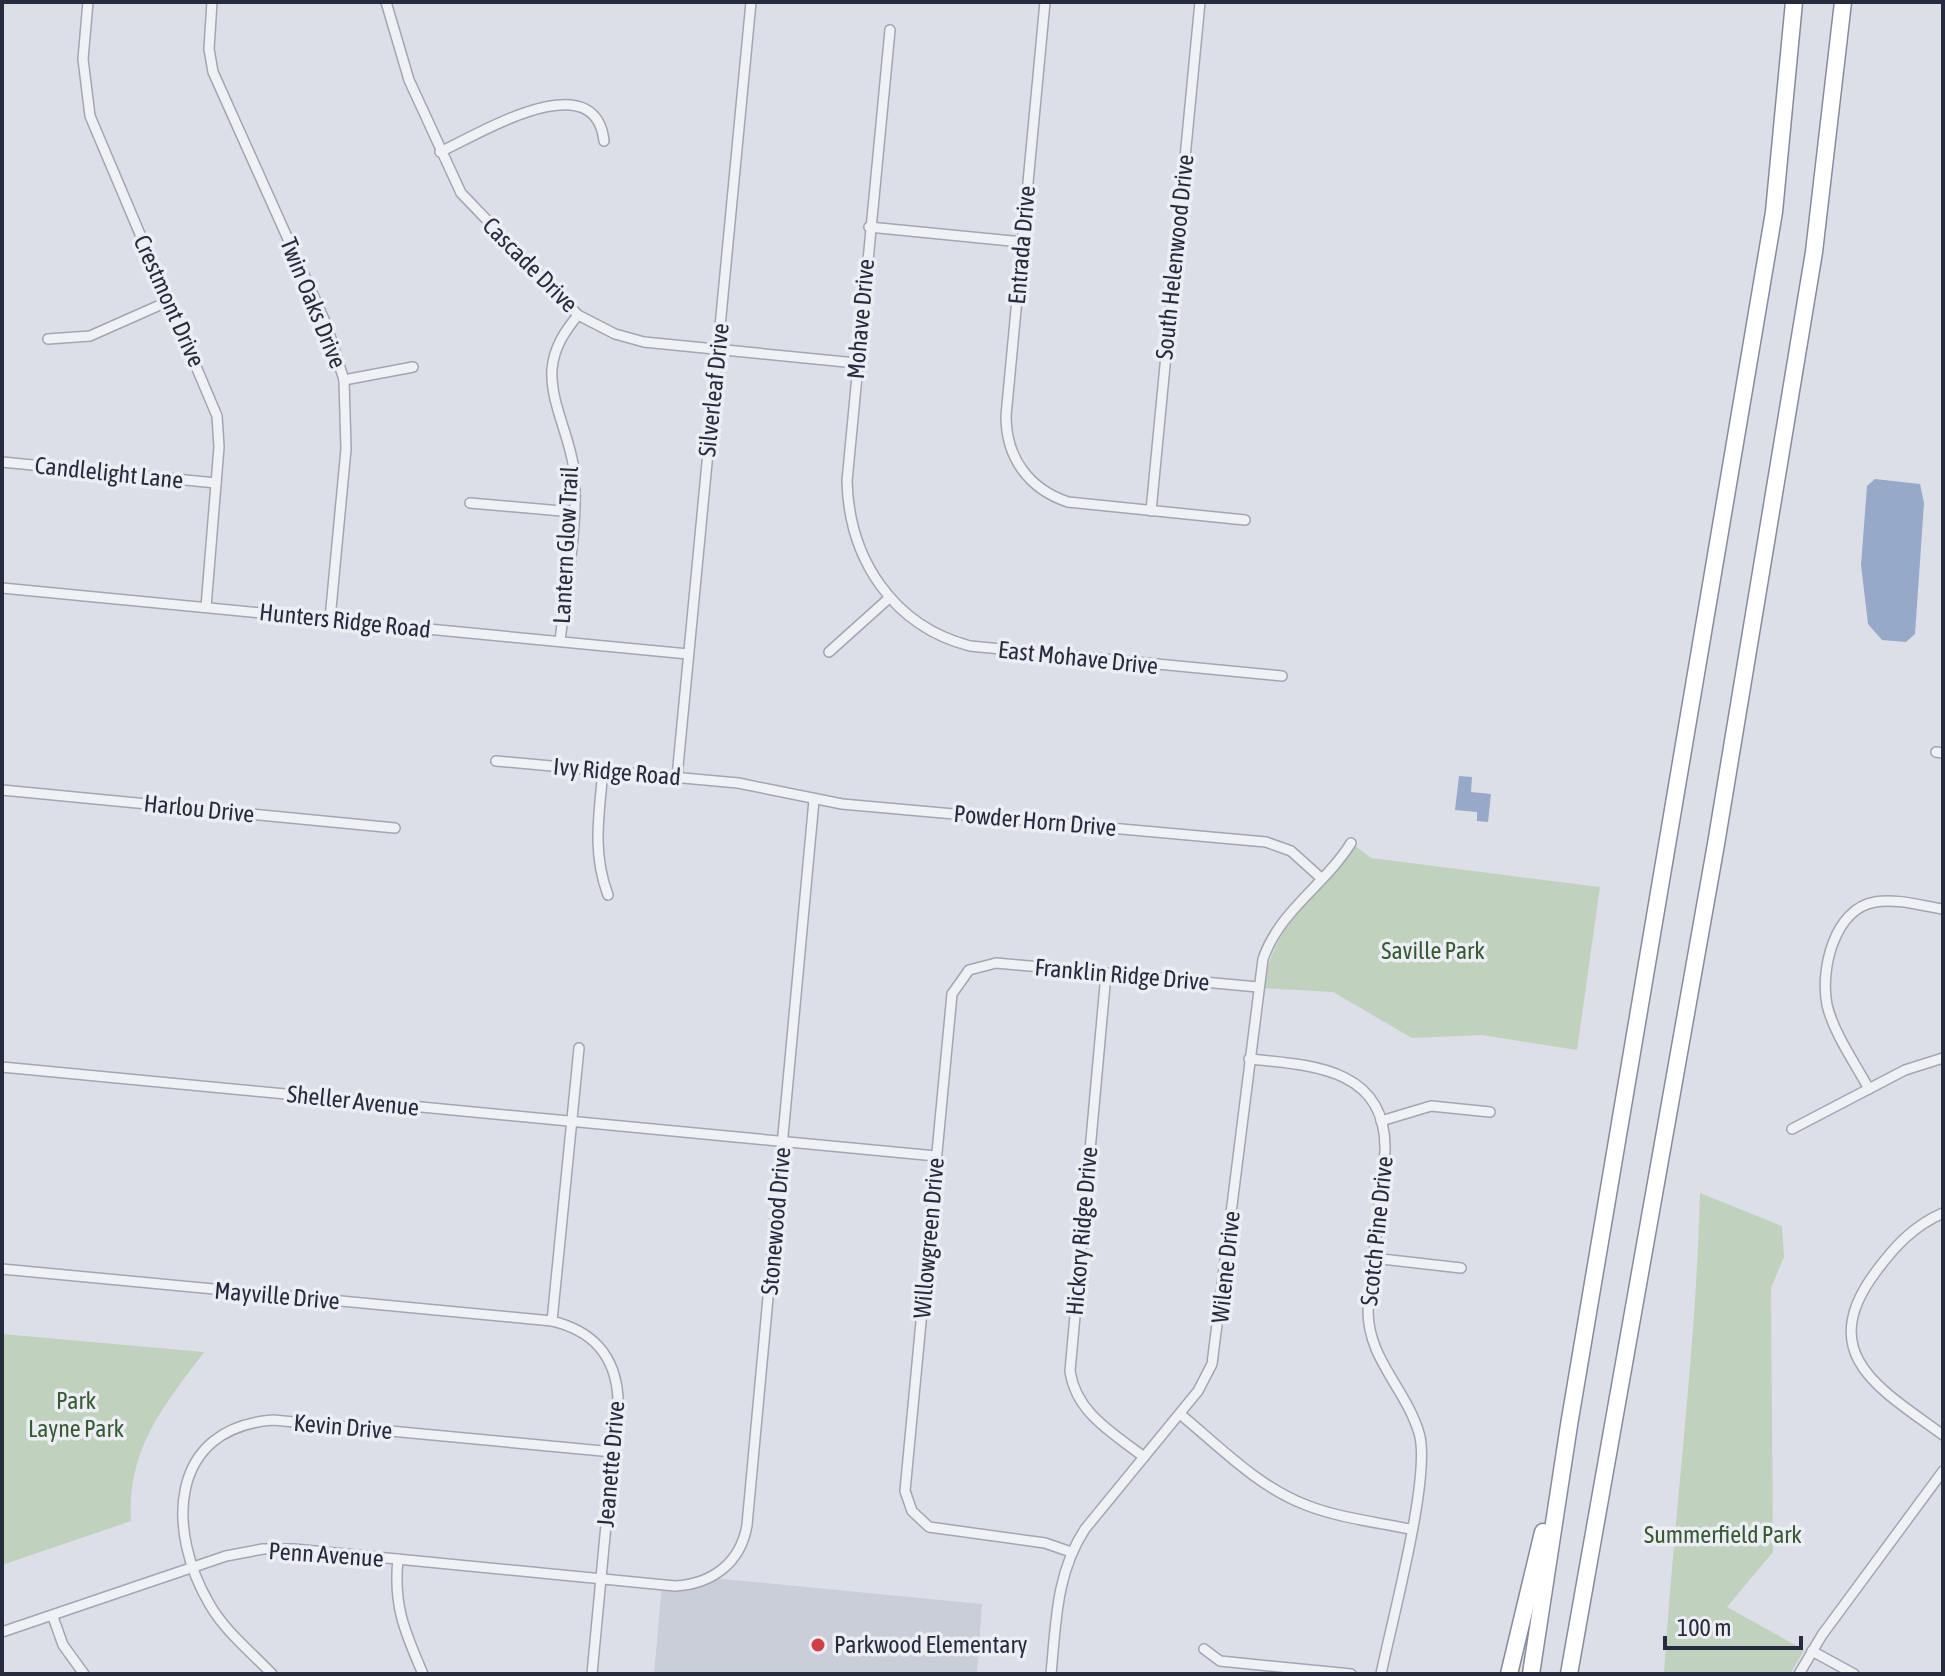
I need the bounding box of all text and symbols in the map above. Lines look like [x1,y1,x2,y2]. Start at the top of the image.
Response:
street label: South Helenwood Drive [1150,153,1199,361]
street label: Entrada Drive [1003,185,1040,305]
street label: Cascade Drive [477,212,583,318]
street label: Crestmont Drive [128,231,210,371]
street label: Twin Oaks Drive [275,234,352,372]
street label: Mohave Drive [842,258,879,380]
street label: Silverleaf Drive [693,322,734,458]
street label: Candlelight Lane [34,451,185,494]
street label: Lantern Glow Trail [548,465,583,625]
street label: Hunters Ridge Road [258,598,432,643]
street label: East Mohave Drive [997,636,1159,679]
street label: Ivy Ridge Road [552,752,682,791]
street label: Harlou Drive [142,789,256,828]
street label: Powder Horn Drive [953,800,1117,841]
park label: Saville Park [1381,937,1485,964]
street label: Franklin Ridge Drive [1033,953,1211,996]
street label: Sheller Avenue [286,1080,420,1121]
street label: Hickory Ridge Drive [1061,1145,1102,1317]
street label: Stonewood Drive [756,1146,795,1296]
street label: Scotch Pine Drive [1355,1155,1398,1307]
street label: Willowgreen Drive [908,1156,949,1320]
street label: Wilene Drive [1206,1210,1245,1324]
street label: Mayville Drive [213,1277,341,1314]
park label: Park Layne Park [28,1387,125,1442]
street label: Jeanette Drive [592,1400,629,1528]
street label: Kevin Drive [293,1409,393,1444]
park label: Summerfield Park [1644,1521,1802,1548]
street label: Penn Avenue [268,1537,385,1572]
scale bar [1665,1600,1801,1650]
text: 100 m [1677,1614,1731,1641]
place label: Parkwood Elementary [834,1631,1028,1658]
marker: Parkwood Elementary [809,1636,827,1654]

